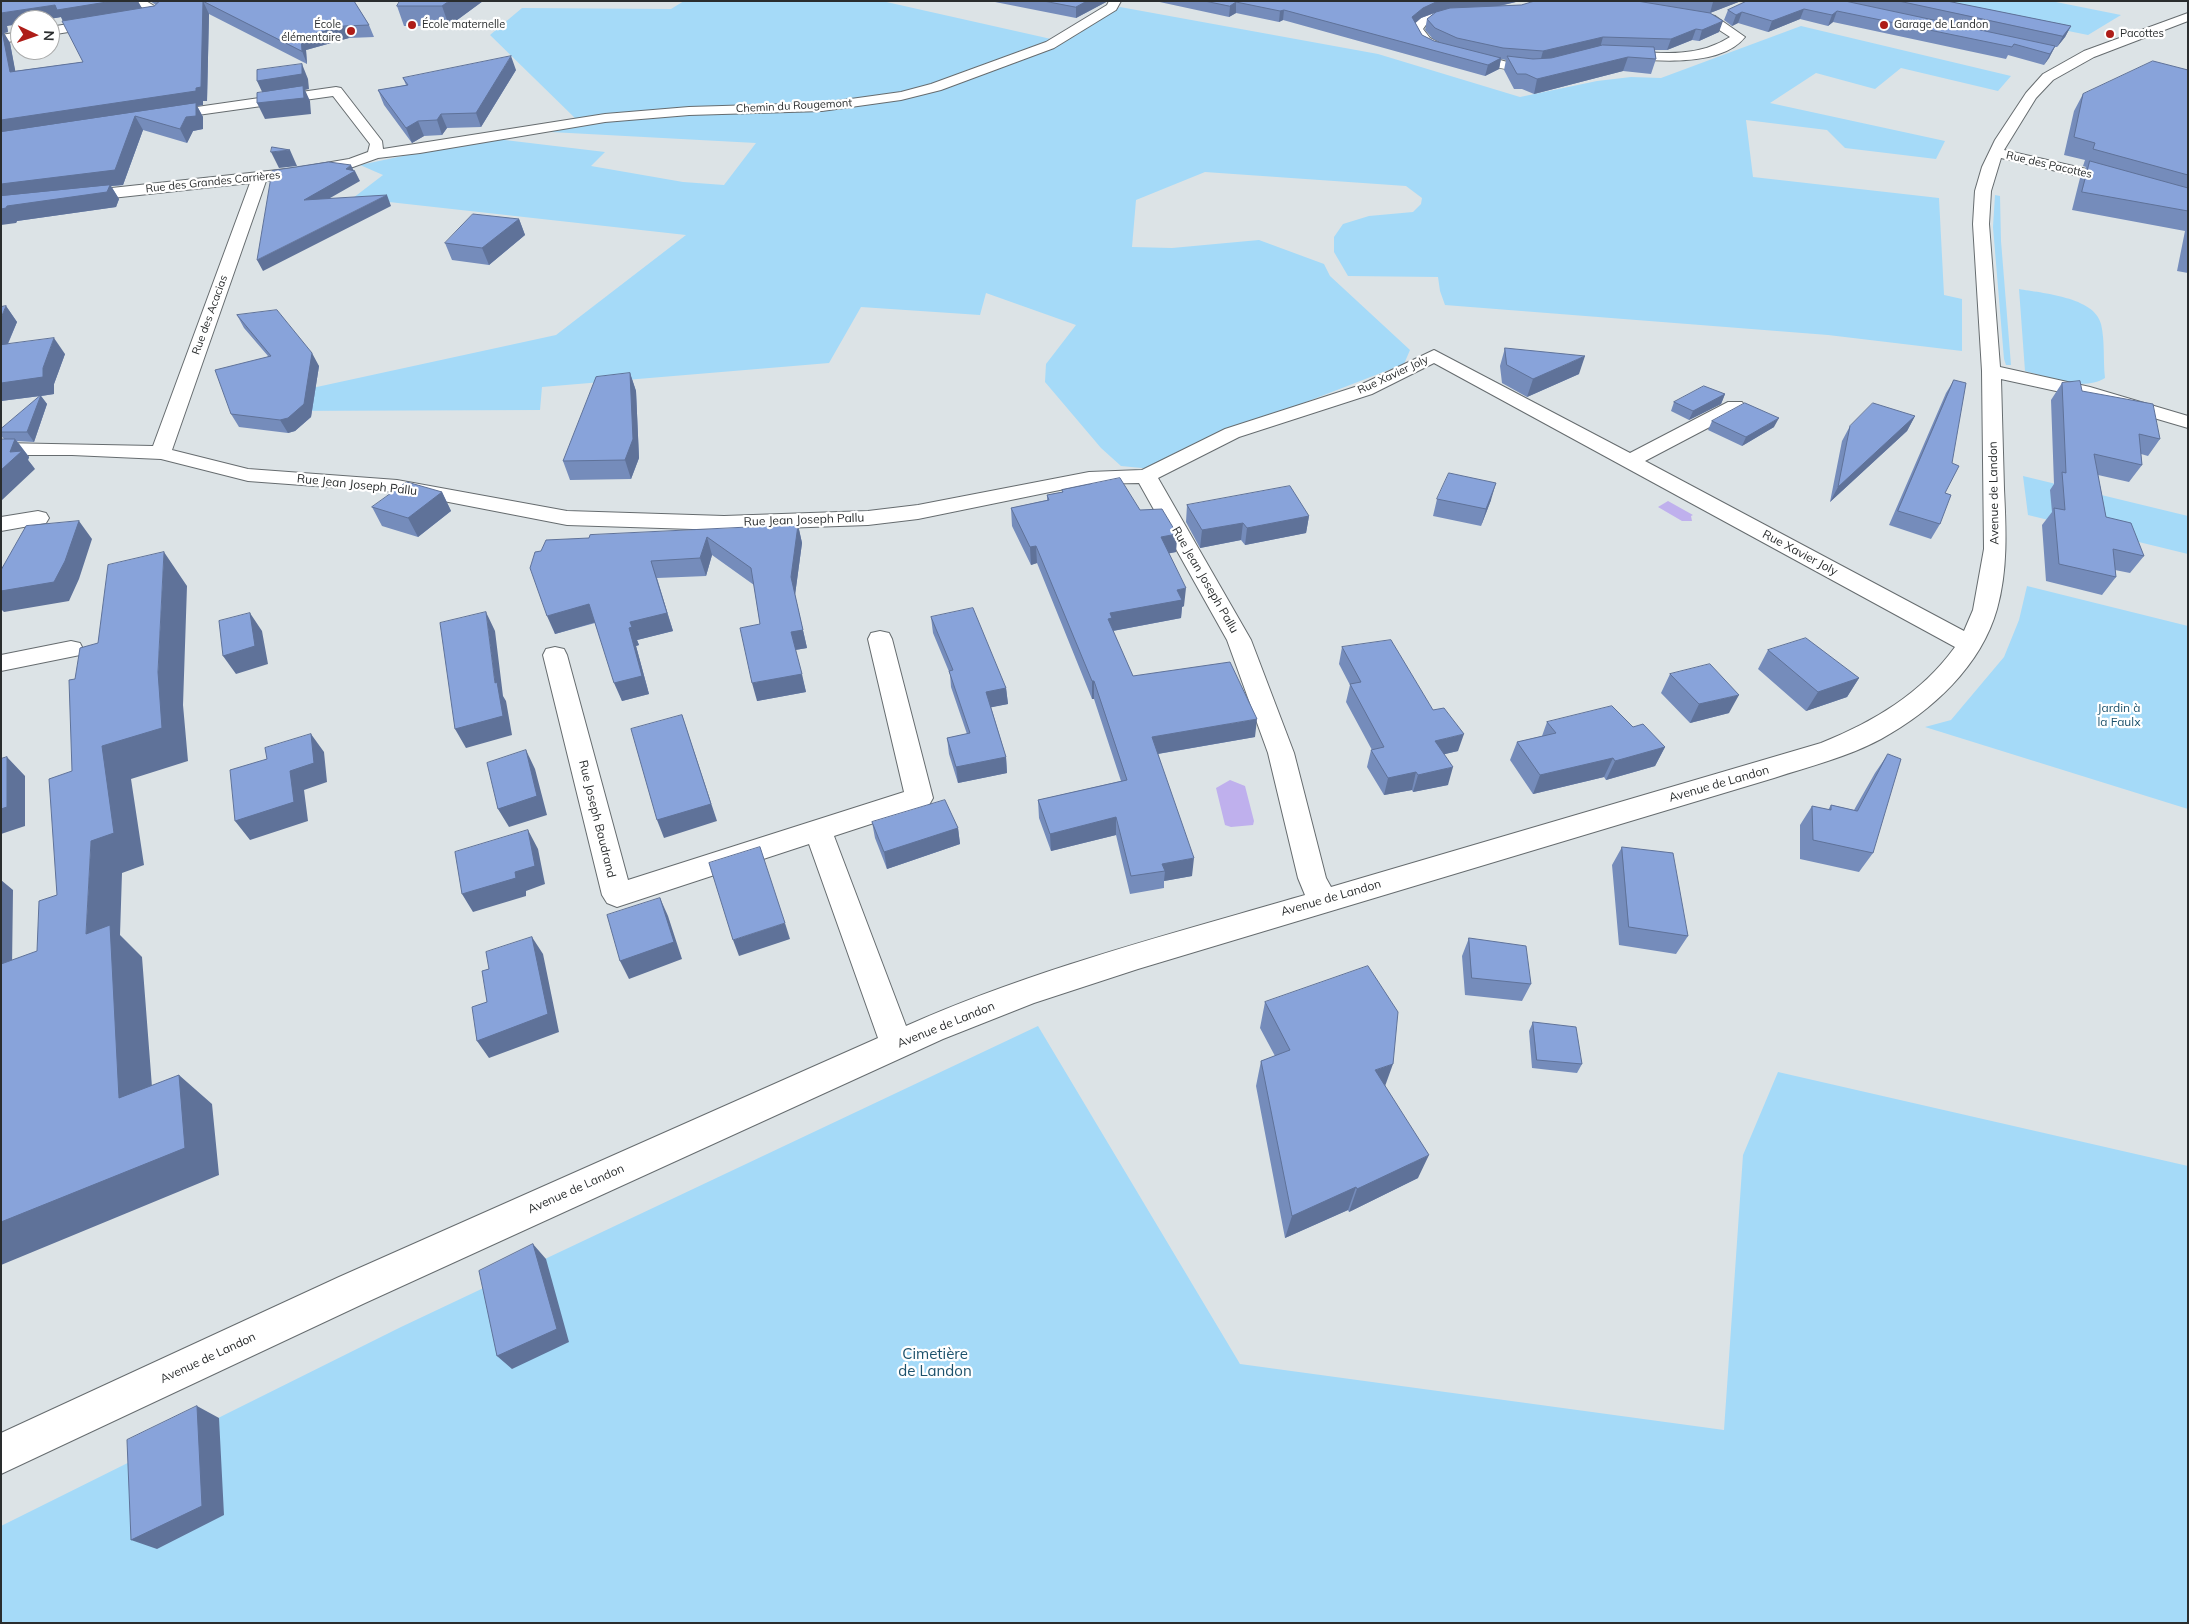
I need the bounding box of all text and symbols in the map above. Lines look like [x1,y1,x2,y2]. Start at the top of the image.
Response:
north arrow [10,10,60,60]
place label: École élémentaire [281,18,341,44]
place label: École maternelle [422,18,505,32]
place label: Garage de Landon [1894,18,1988,32]
marker: École maternelle [406,19,418,31]
marker: Garage de Landon [1878,19,1890,31]
marker: École élémentaire [345,25,357,37]
place label: Pacottes [2120,27,2164,41]
marker: Pacottes [2104,28,2116,40]
text: N [40,30,58,41]
street label: Chemin du Rougemont [736,96,852,116]
street label: Rue des Pacottes [2005,149,2093,181]
street label: Rue des Grandes Carrières [145,168,281,196]
street label: Rue des Acacias [189,273,231,357]
street label: Rue Xavier Joly [1356,353,1430,397]
street label: Avenue de Landon [1986,441,2002,545]
street label: Rue Jean Joseph Pallu [296,472,418,498]
street label: Rue Jean Joseph Pallu [743,511,865,529]
street label: Rue Jean Joseph Pallu [1169,524,1241,636]
street label: Rue Xavier Joly [1760,527,1840,579]
park label: Jardin à la Faulx [2097,701,2141,729]
street label: Rue Joseph Baudrand [575,759,619,879]
street label: Avenue de Landon [1667,763,1771,805]
street label: Avenue de Landon [1279,877,1383,919]
street label: Avenue de Landon [895,999,997,1051]
street label: Avenue de Landon [526,1161,626,1217]
street label: Avenue de Landon [158,1330,258,1386]
park label: Cimetière de Landon [898,1345,972,1380]

